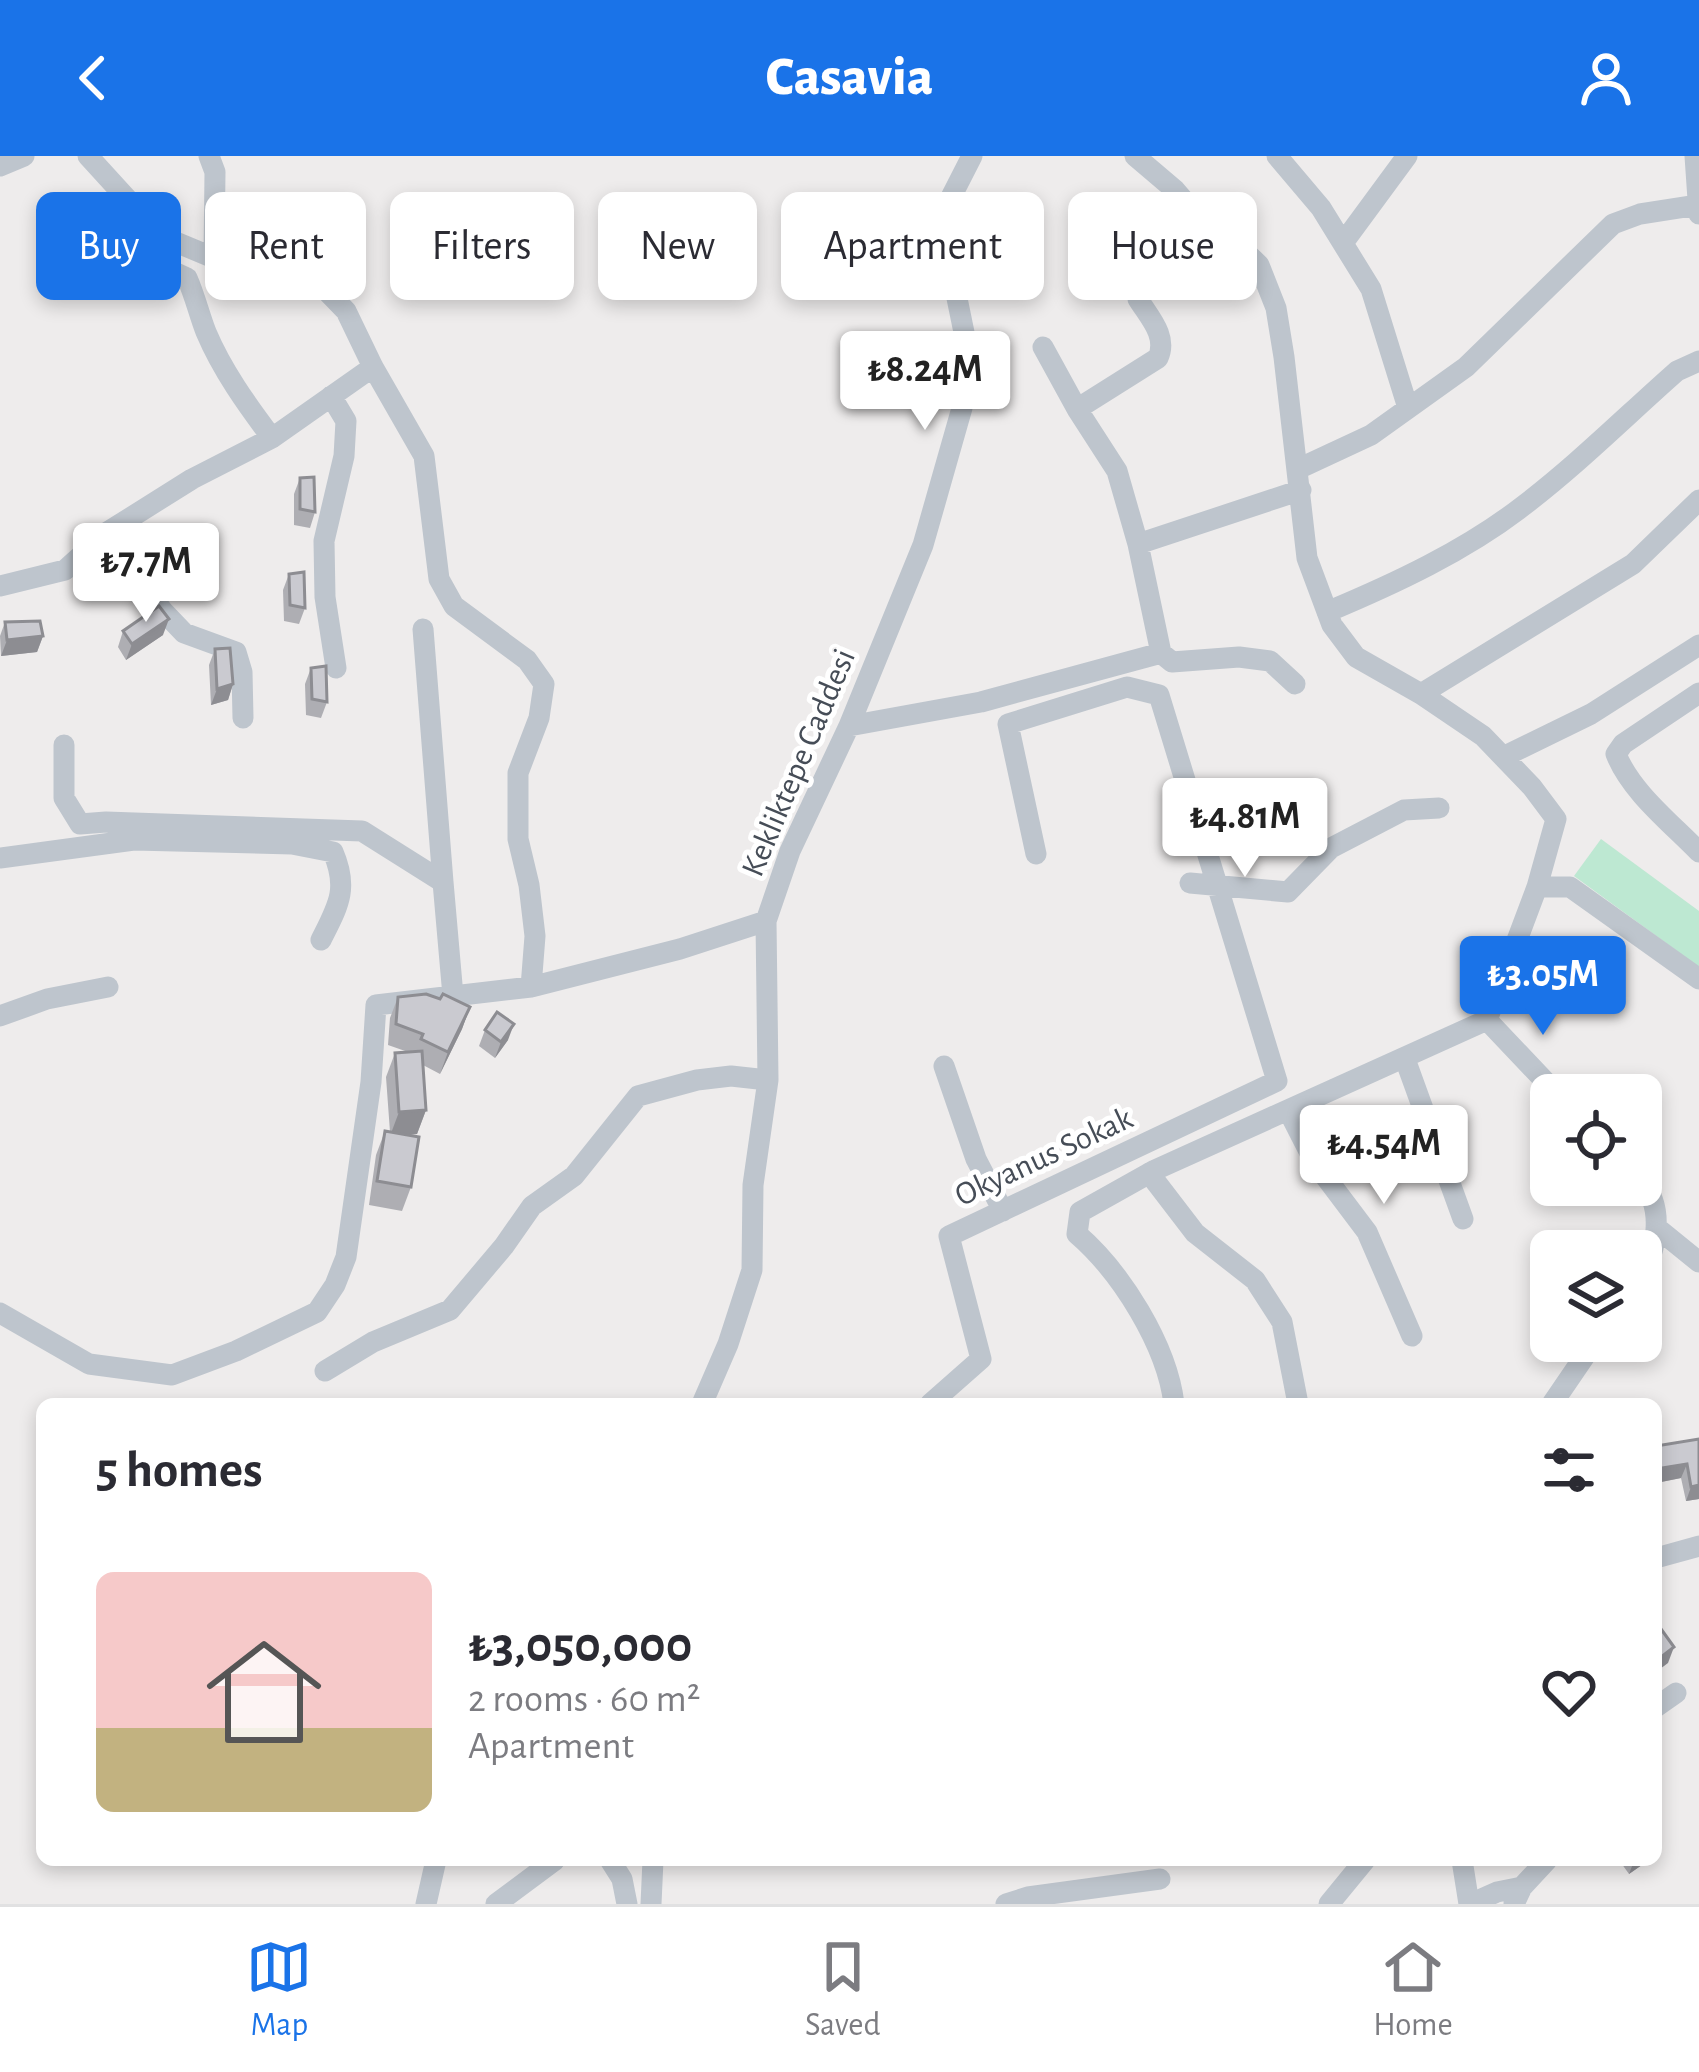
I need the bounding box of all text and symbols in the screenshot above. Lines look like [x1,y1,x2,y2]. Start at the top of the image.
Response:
icon: back [60,45,126,111]
icon: person [1573,45,1639,111]
text: Casavia [766,51,933,105]
chip: Buy [36,192,181,300]
chip: Rent [205,192,366,300]
chip: Filters [390,192,574,300]
chip: New [598,192,757,300]
chip: Apartment [781,192,1044,300]
chip: House [1068,192,1257,300]
pin: ₺8.24M [827,331,1023,433]
text: ₺8.24M [867,350,983,389]
pin: ₺7.7M [62,523,230,625]
text: ₺7.7M [100,542,192,581]
street label: Kekliktepe Caddesi [737,644,862,881]
pin: ₺4.81M [1147,778,1343,880]
text: ₺4.81M [1189,797,1301,836]
pin: ₺3.05M [1445,936,1641,1038]
text: ₺3.05M [1487,955,1599,994]
map controls [1530,1074,1662,1362]
button: locate [1530,1074,1662,1206]
street label: Okyanus Sokak [950,1102,1138,1213]
pin: ₺4.54M [1286,1105,1482,1207]
text: ₺4.54M [1327,1124,1441,1163]
button: layers [1530,1230,1662,1362]
icon: filters [1536,1437,1602,1503]
text: 5 homes [96,1445,263,1496]
icon: home [192,1620,336,1764]
text: ₺3,050,000 [468,1620,692,1671]
icon: heart [1536,1659,1602,1725]
text: 2 rooms · 60 m² [468,1680,700,1719]
text: Apartment [468,1727,634,1766]
tab: Map [246,1934,312,2046]
tab: Saved [805,1934,881,2046]
tab: Home [1373,1934,1453,2046]

